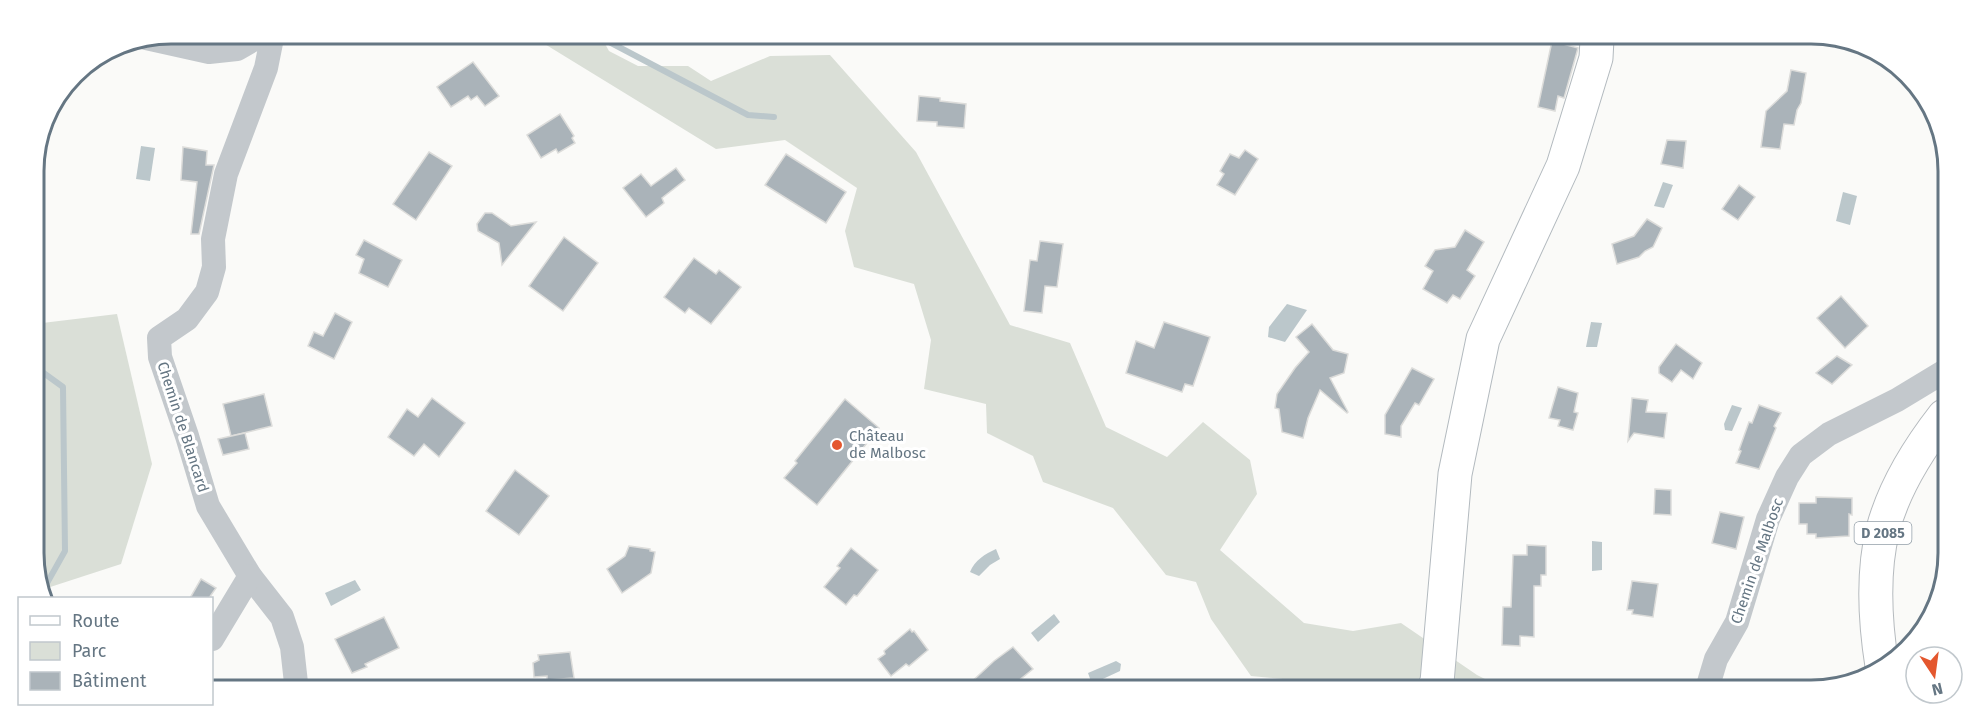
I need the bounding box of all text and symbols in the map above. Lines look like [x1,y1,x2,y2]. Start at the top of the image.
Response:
street label: Chemin de Blancard [153,360,213,494]
place label: Château de Malbosc [849,427,926,462]
marker: Château de Malbosc [830,438,844,452]
street label: Chemin de Malbosc [1727,496,1787,626]
road number: D 2085 [1854,522,1912,544]
legend [18,597,213,705]
text: Route [72,610,120,632]
text: Parc [72,640,107,662]
north arrow [1904,645,1964,705]
text: Bâtiment [72,670,147,692]
text: N [1930,679,1945,700]

